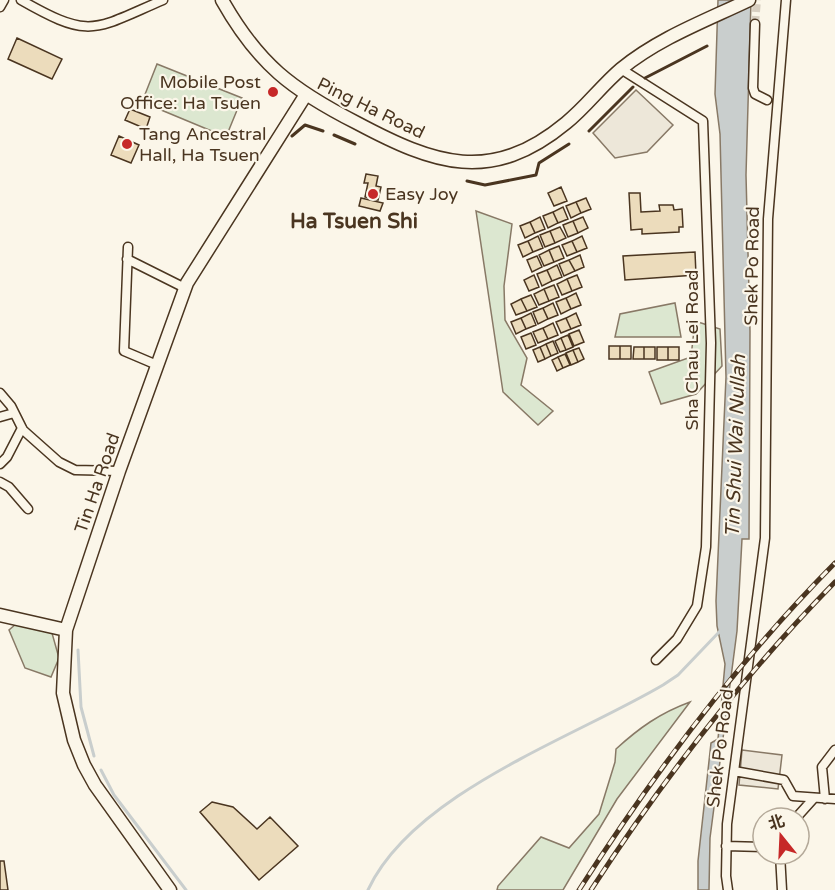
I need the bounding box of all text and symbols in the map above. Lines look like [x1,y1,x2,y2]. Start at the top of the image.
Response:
place label: Mobile Post Office: Ha Tsuen [120,71,261,114]
street label: Ping Ha Road [314,72,428,144]
marker: Mobile Post Office: Ha Tsuen [266,85,280,99]
place label: Tang Ancestral Hall, Ha Tsuen [139,123,267,166]
marker: Tang Ancestral Hall, Ha Tsuen [120,137,134,151]
place label: Easy Joy [385,183,459,205]
marker: Easy Joy [366,187,380,201]
street label: Shek Po Road [740,206,764,326]
district label: Ha Tsuen Shi [290,209,418,234]
street label: Sha Chau Lei Road [681,270,703,430]
water label: Tin Shui Wai Nullah [721,353,751,538]
street label: Tin Ha Road [70,430,124,536]
street label: Shek Po Road [702,687,738,809]
north arrow [751,806,811,866]
text: 北 [766,811,787,835]

